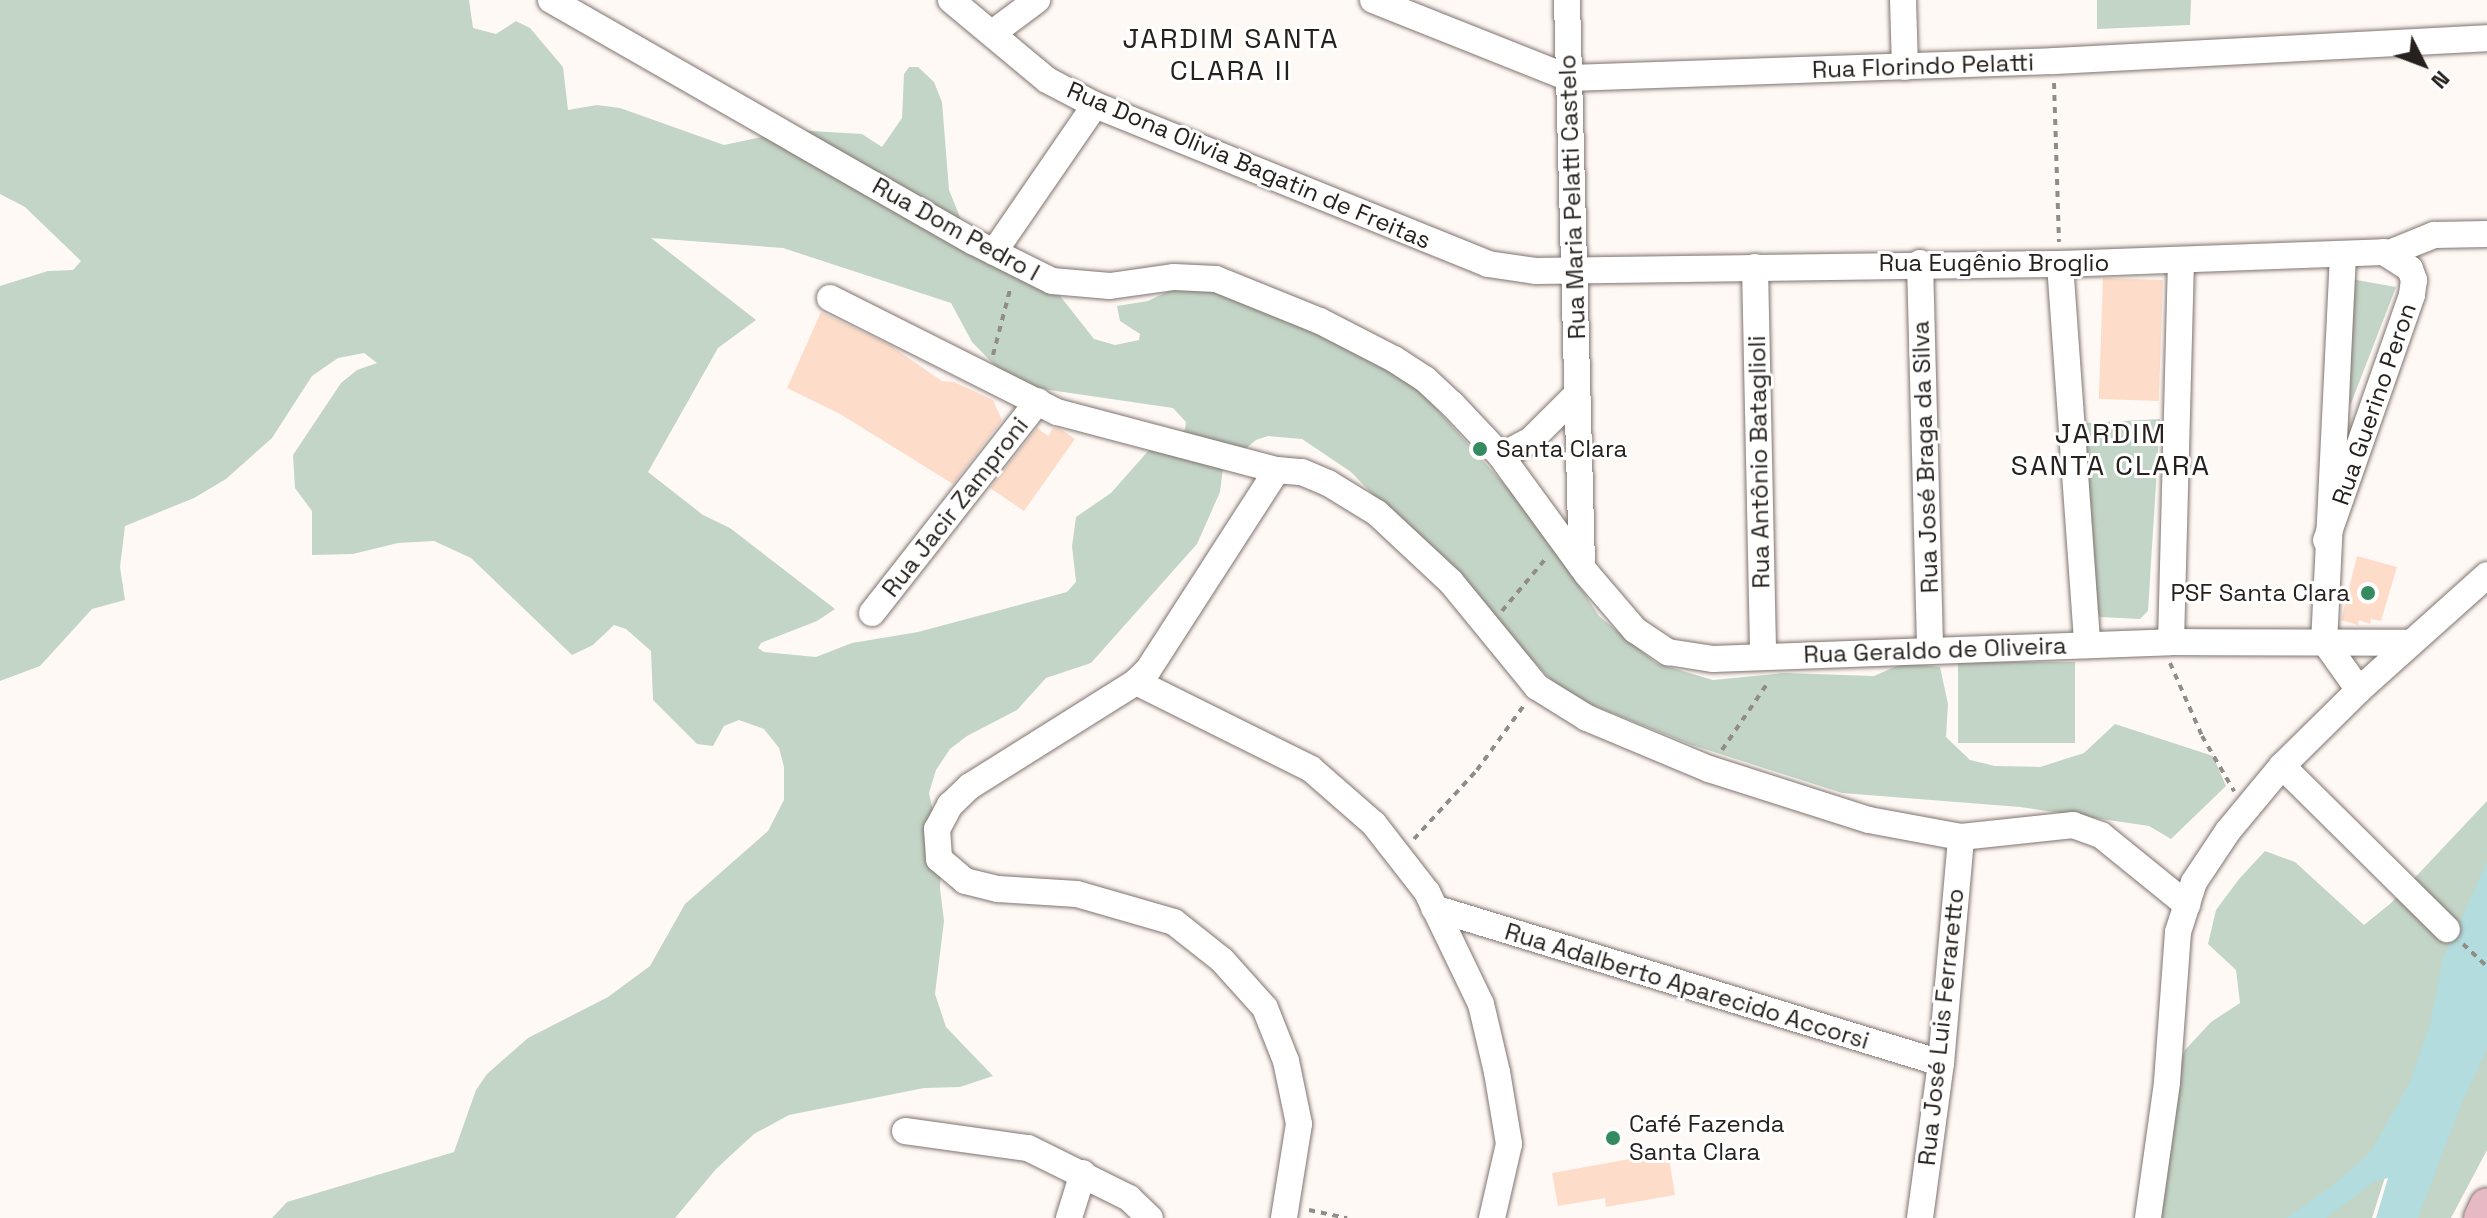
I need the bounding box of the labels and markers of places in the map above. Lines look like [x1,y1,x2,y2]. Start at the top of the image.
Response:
place label: Santa Clara [1496,435,1627,463]
marker: Santa Clara [1471,440,1489,458]
place label: PSF Santa Clara [2170,579,2350,607]
marker: PSF Santa Clara [2357,582,2379,604]
place label: Café Fazenda Santa Clara [1629,1110,1785,1166]
marker: Café Fazenda Santa Clara [1604,1129,1622,1147]

